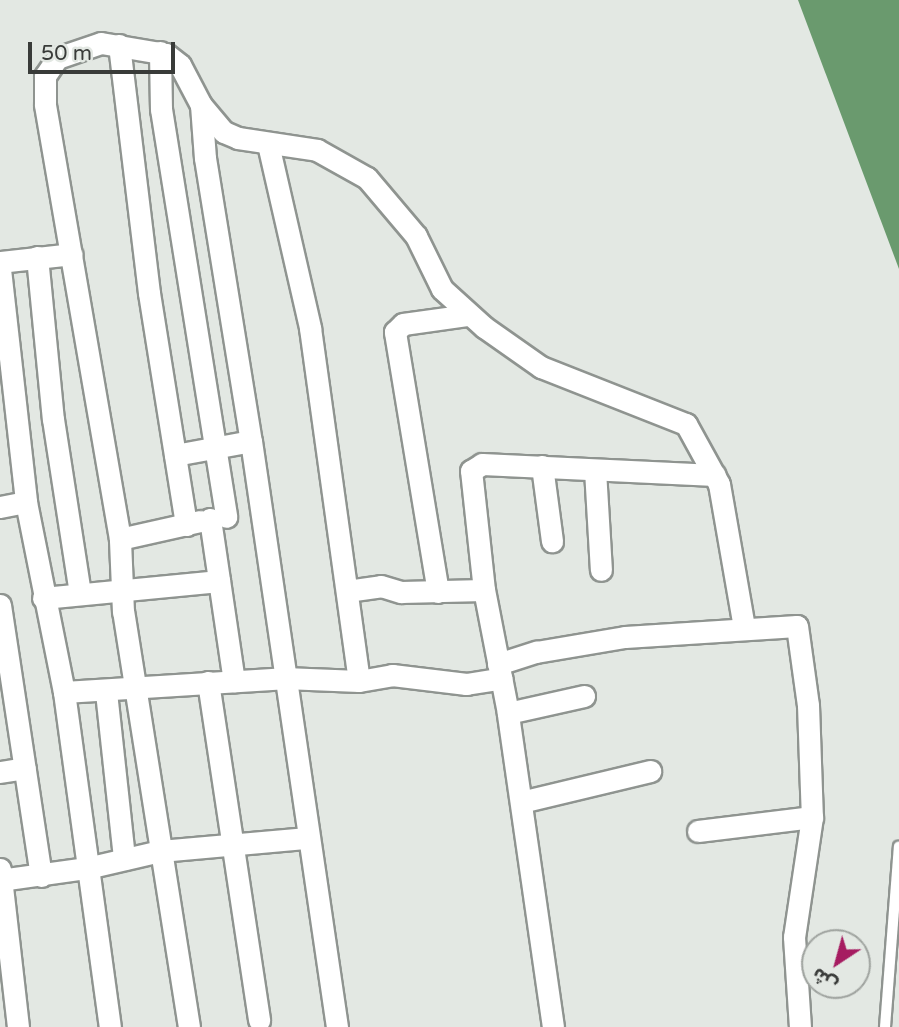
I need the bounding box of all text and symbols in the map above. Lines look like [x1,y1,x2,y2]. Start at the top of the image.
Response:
scale bar [32,28,178,72]
text: 50 m [41,41,92,66]
north arrow [801,929,871,999]
text: ش [808,963,842,996]

